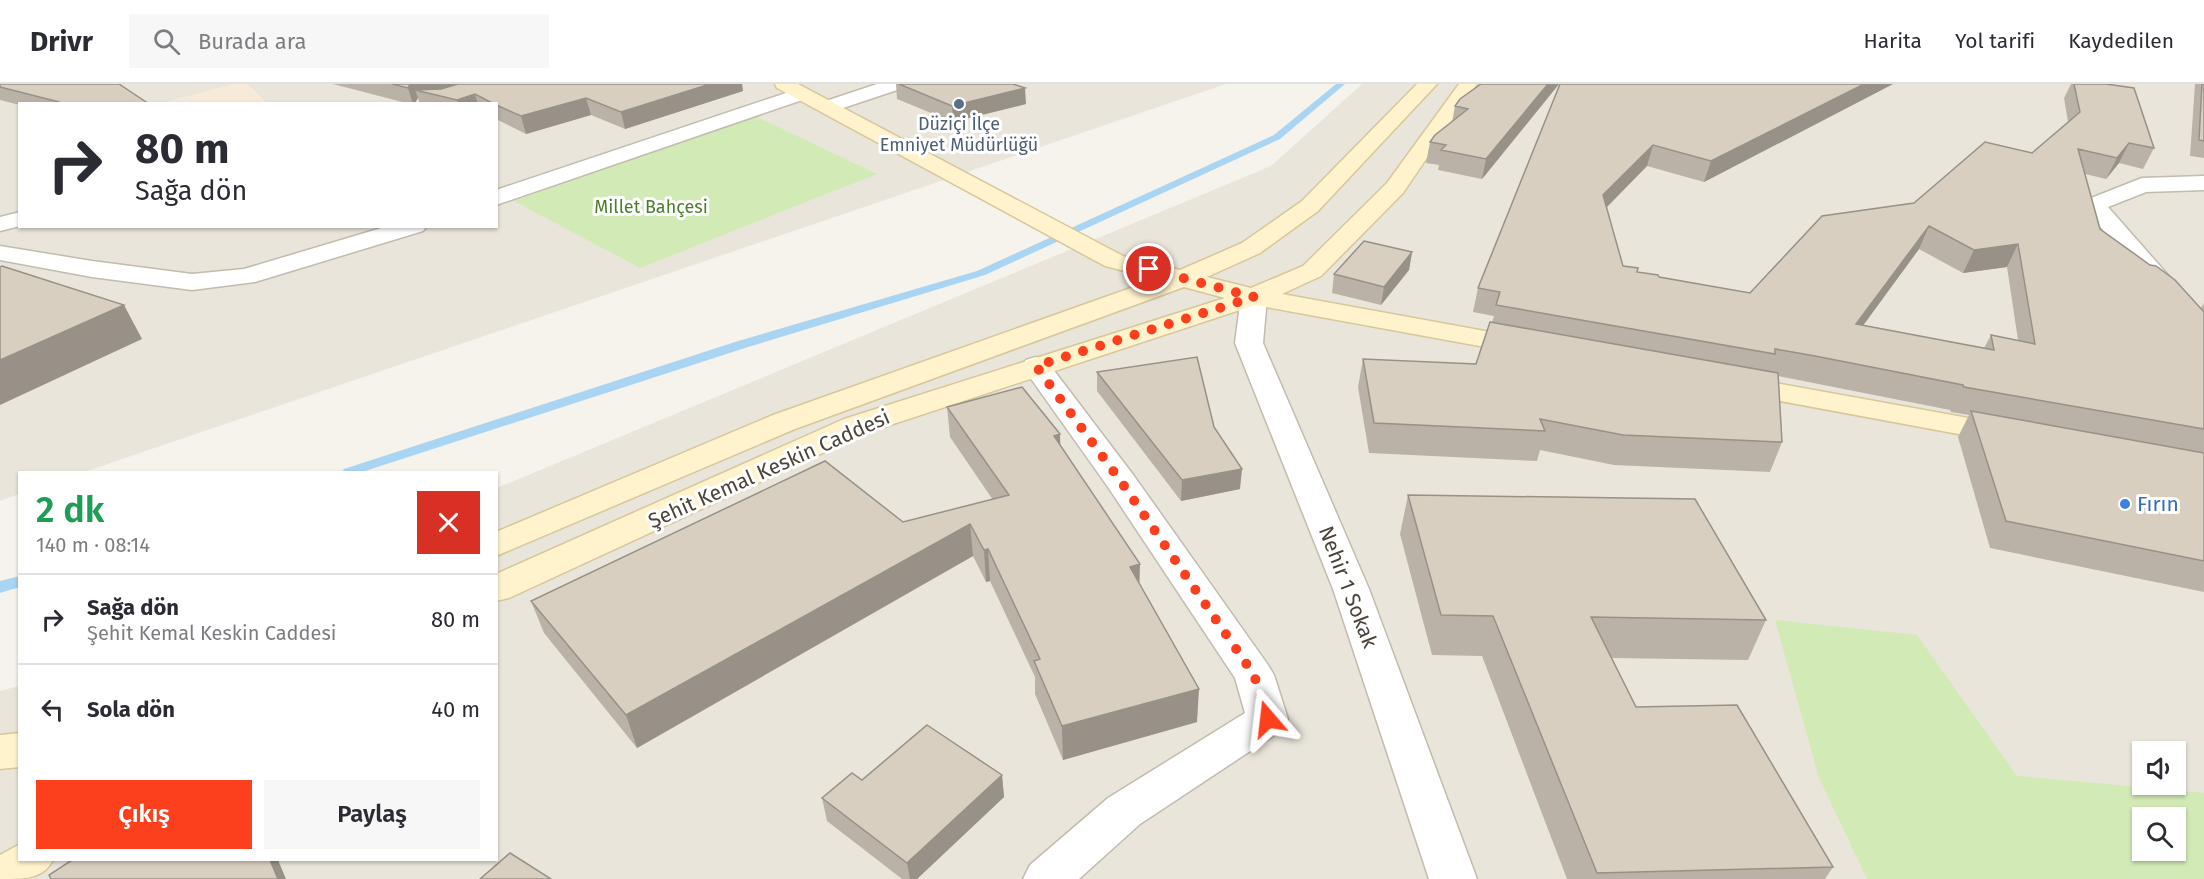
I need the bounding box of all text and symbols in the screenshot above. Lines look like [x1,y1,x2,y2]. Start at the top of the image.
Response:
search box [129,14,549,68]
text: Drivr [30,25,93,58]
icon: search [150,25,183,58]
text: Burada ara [198,28,306,55]
text: Harita [1863,28,1922,54]
text: Yol tarifi [1955,28,2035,54]
text: Kaydedilen [2068,28,2174,54]
marker: Düziçi İlçe Emniyet Müdürlüğü [952,97,966,111]
place label: Düziçi İlçe Emniyet Müdürlüğü [880,113,1038,156]
text: 80 m [135,124,229,174]
icon: right [36,126,114,204]
text: Sağa dön [135,175,247,207]
park label: Millet Bahçesi [594,196,708,218]
pin [1123,243,1174,294]
icon: arrive [1132,252,1165,285]
street label: Şehit Kemal Keskin Caddesi [644,404,894,534]
text: 2 dk [36,488,104,532]
button: close [417,491,480,554]
place label: Fırın [2137,491,2179,517]
marker: Fırın [2118,497,2132,511]
street label: Nehir 1 Sokak [1313,522,1383,652]
text: 140 m · 08:14 [36,533,150,557]
text: Sağa dön [87,594,179,621]
icon: right [36,603,69,636]
text: 80 m [431,606,480,633]
text: Şehit Kemal Keskin Caddesi [87,621,336,645]
position arrow [1236,687,1300,751]
icon: left [36,693,69,726]
text: Sola dön [87,696,175,723]
text: 40 m [431,696,480,723]
map controls [2132,741,2186,861]
button: sound [2132,741,2186,795]
button: Çıkış [36,780,252,849]
button: Paylaş [264,780,480,849]
button: search [2132,807,2186,861]

